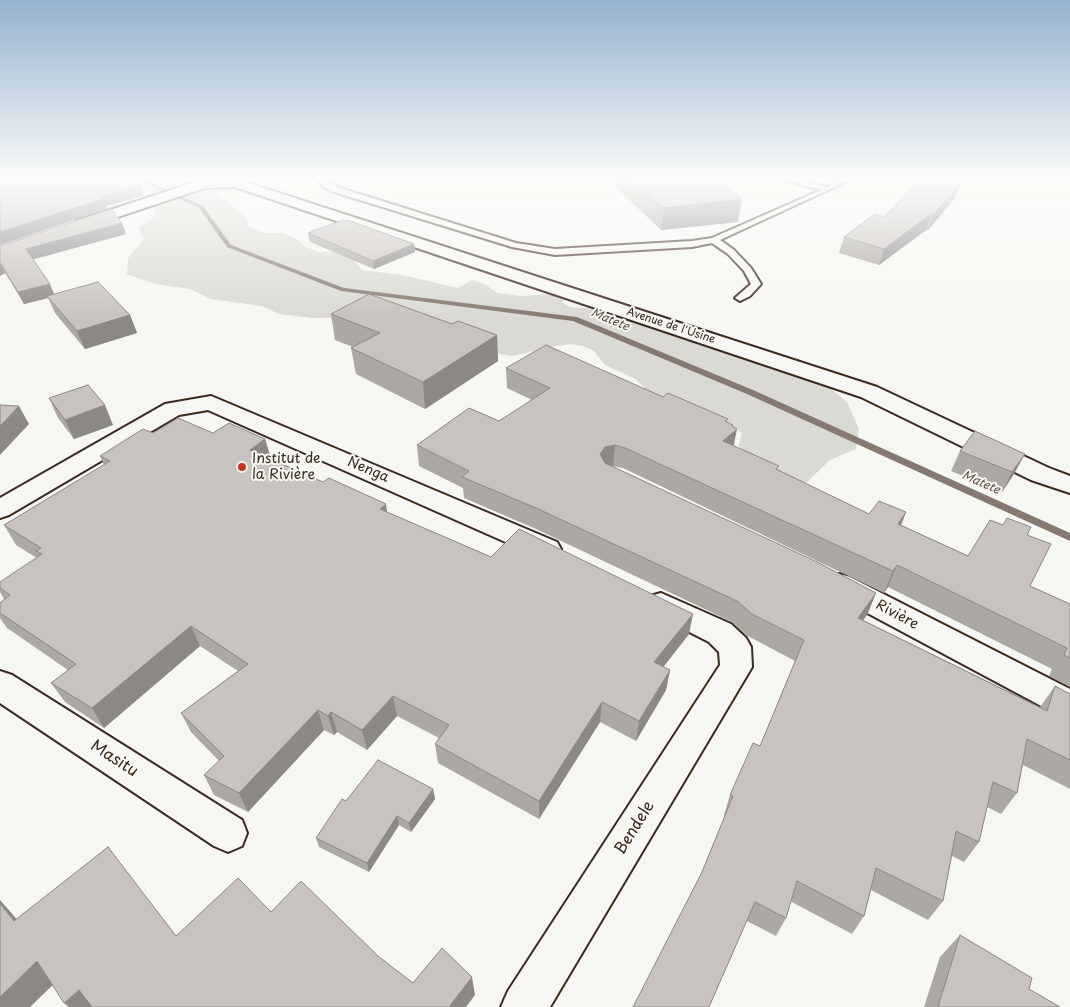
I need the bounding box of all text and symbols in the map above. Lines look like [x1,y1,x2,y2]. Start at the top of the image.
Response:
water label: Matete [589,305,631,335]
street label: Avenue de l'Usine [625,305,717,347]
place label: Institut de la Rivière [252,451,321,484]
street label: Nenga [345,454,391,486]
marker: Institut de la Rivière [236,461,248,473]
water label: Matete [960,468,1002,498]
street label: Rivière [873,597,921,633]
street label: Masitu [87,737,141,781]
street label: Bendele [611,798,659,858]

